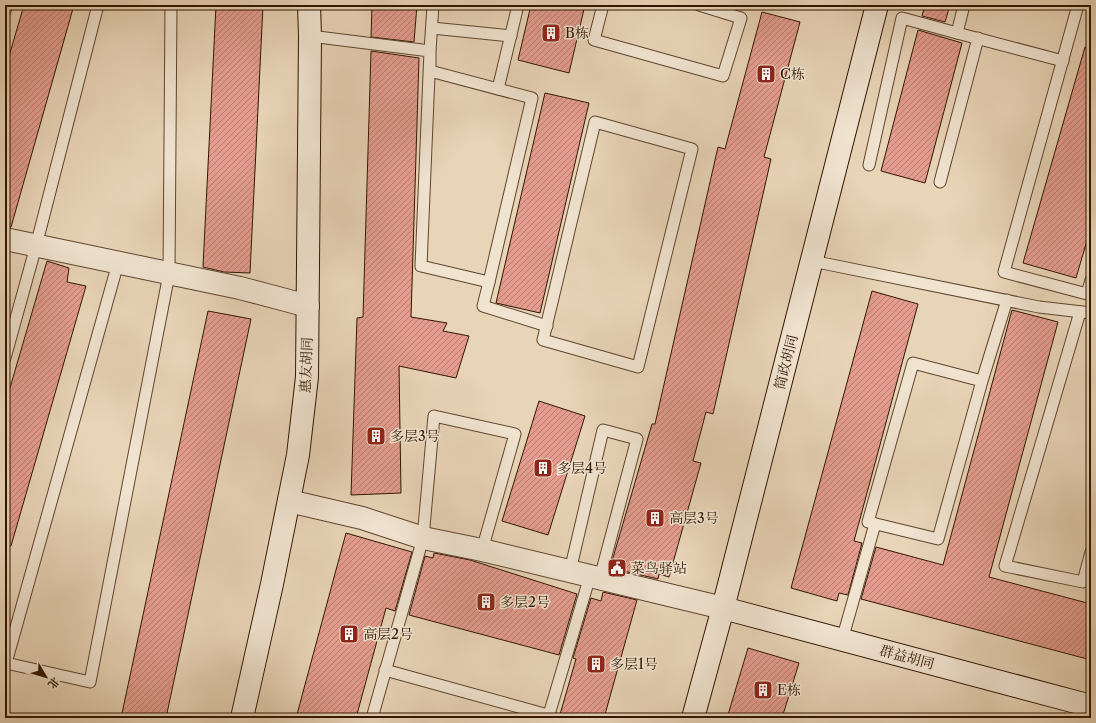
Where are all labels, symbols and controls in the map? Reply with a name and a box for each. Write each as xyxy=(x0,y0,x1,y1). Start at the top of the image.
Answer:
building icon: B栋 xyxy=(540,22,562,44)
place label: B栋 xyxy=(565,24,589,42)
building icon: C栋 xyxy=(755,63,777,85)
place label: C栋 xyxy=(780,65,805,83)
street label: 简政胡同 xyxy=(770,333,802,391)
street label: 惠友胡同 xyxy=(296,337,316,393)
building icon: 多层3号 xyxy=(365,425,387,447)
place label: 多层3号 xyxy=(390,427,440,445)
building icon: 多层4号 xyxy=(532,457,554,479)
place label: 多层4号 xyxy=(557,459,607,477)
building icon: 高层3号 xyxy=(644,507,666,529)
place label: 高层3号 xyxy=(669,509,719,527)
public building icon: 菜鸟驿站 xyxy=(606,557,628,579)
place label: 菜鸟驿站 xyxy=(631,559,687,577)
building icon: 多层2号 xyxy=(475,591,497,613)
place label: 多层2号 xyxy=(500,593,550,611)
building icon: 高层2号 xyxy=(338,623,360,645)
place label: 高层2号 xyxy=(363,625,413,643)
street label: 群益胡同 xyxy=(878,641,936,673)
building icon: 多层1号 xyxy=(585,653,607,675)
place label: 多层1号 xyxy=(610,655,658,673)
north arrow xyxy=(26,657,66,697)
text: 北 xyxy=(45,675,63,692)
building icon: E栋 xyxy=(752,679,774,701)
place label: E栋 xyxy=(777,681,801,699)

